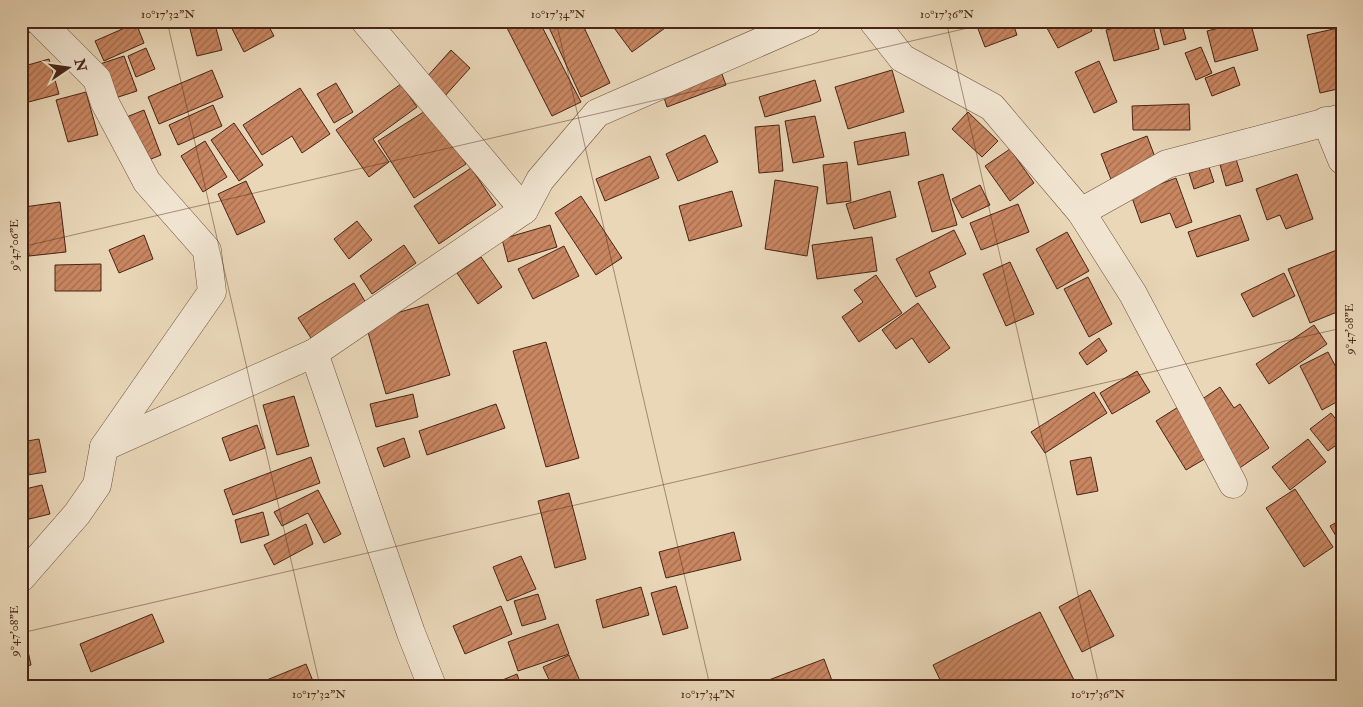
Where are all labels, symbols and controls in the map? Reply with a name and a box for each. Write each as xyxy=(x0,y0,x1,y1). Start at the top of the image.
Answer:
text: 10°17'32"N xyxy=(141,7,195,22)
text: 10°17'34"N xyxy=(531,7,585,22)
text: 10°17'36"N xyxy=(920,7,974,22)
north arrow xyxy=(42,42,92,92)
text: N xyxy=(70,56,90,74)
text: 9°47'06"E xyxy=(7,219,22,272)
text: 9°47'08"E xyxy=(1342,303,1357,355)
text: 9°47'08"E xyxy=(7,605,22,657)
text: 10°17'32"N xyxy=(292,687,346,702)
text: 10°17'34"N xyxy=(681,687,735,702)
text: 10°17'36"N xyxy=(1071,687,1125,702)

